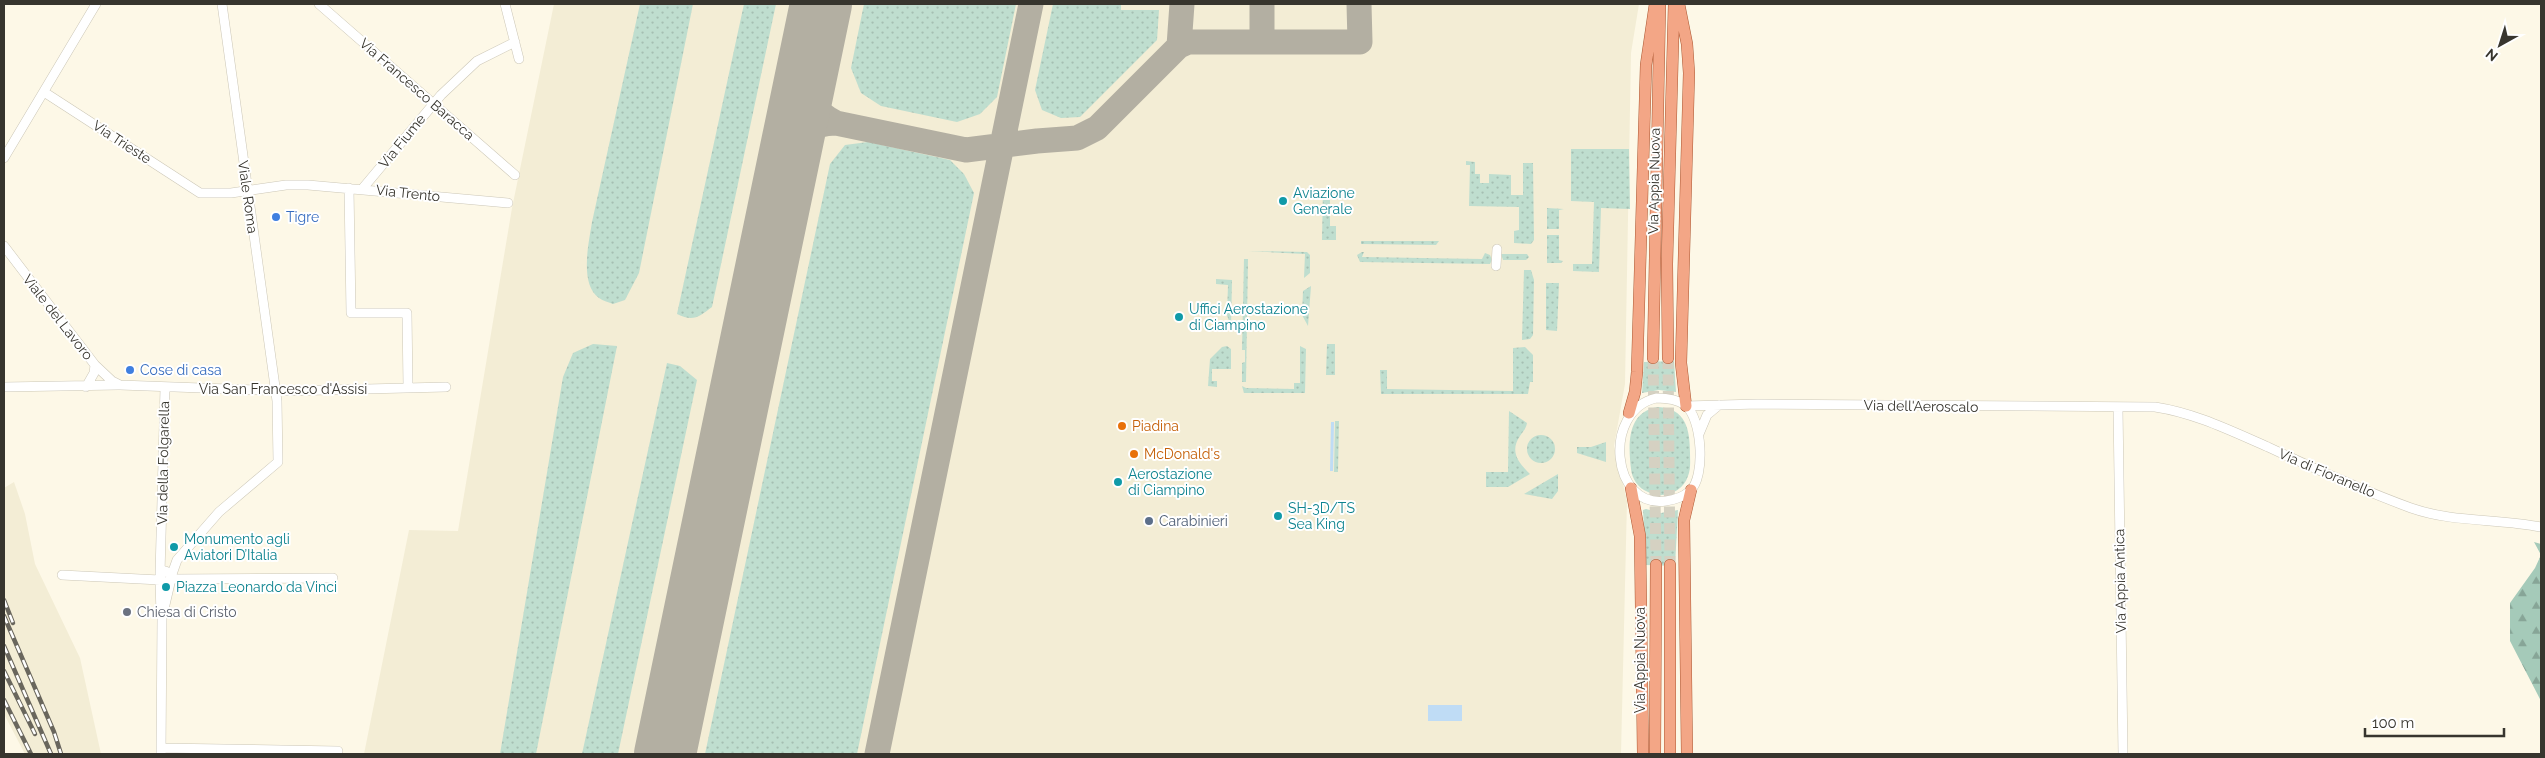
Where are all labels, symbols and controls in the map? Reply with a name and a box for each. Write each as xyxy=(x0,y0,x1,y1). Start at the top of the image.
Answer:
north arrow xyxy=(2475,20,2525,70)
street label: Via Francesco Baracca xyxy=(356,35,478,143)
text: N xyxy=(2483,46,2501,65)
street label: Via Fiume xyxy=(375,111,429,171)
street label: Via Trieste xyxy=(90,117,154,167)
street label: Via Appia Nuova xyxy=(1645,128,1663,234)
street label: Viale Roma xyxy=(235,159,261,235)
street label: Via Trento xyxy=(375,182,441,204)
place label: Aviazione Generale xyxy=(1293,185,1355,217)
marker: Aviazione Generale xyxy=(1277,195,1289,207)
place label: Tigre xyxy=(286,209,319,225)
marker: Tigre xyxy=(270,211,282,223)
street label: Viale del Lavoro xyxy=(20,271,96,363)
place label: Uffici Aerostazione di Ciampino xyxy=(1189,301,1308,333)
marker: Uffici Aerostazione di Ciampino xyxy=(1173,311,1185,323)
place label: Cose di casa xyxy=(140,362,222,378)
marker: Cose di casa xyxy=(124,364,136,376)
street label: Via San Francesco d'Assisi xyxy=(199,381,367,397)
street label: Via dell'Aeroscalo xyxy=(1864,397,1978,415)
street label: Via della Folgarella xyxy=(154,401,172,525)
place label: Piadina xyxy=(1132,418,1179,434)
marker: Piadina xyxy=(1116,420,1128,432)
street label: Via di Fioranello xyxy=(2276,445,2378,501)
place label: McDonald's xyxy=(1144,446,1220,462)
marker: McDonald's xyxy=(1128,448,1140,460)
place label: Aerostazione di Ciampino xyxy=(1128,466,1212,498)
marker: Aerostazione di Ciampino xyxy=(1112,476,1124,488)
place label: SH-3D/TS Sea King xyxy=(1288,500,1355,532)
marker: SH-3D/TS Sea King xyxy=(1272,510,1284,522)
place label: Carabinieri xyxy=(1159,513,1228,529)
marker: Carabinieri xyxy=(1143,515,1155,527)
street label: Via Appia Antica xyxy=(2111,529,2129,633)
place label: Monumento agli Aviatori D’Italia xyxy=(184,531,290,563)
marker: Monumento agli Aviatori D’Italia xyxy=(168,541,180,553)
place label: Piazza Leonardo da Vinci xyxy=(176,579,337,595)
marker: Piazza Leonardo da Vinci xyxy=(160,581,172,593)
place label: Chiesa di Cristo xyxy=(137,604,237,620)
marker: Chiesa di Cristo xyxy=(121,606,133,618)
street label: Via Appia Nuova xyxy=(1632,607,1648,713)
scale bar xyxy=(2365,706,2504,738)
text: 100 m xyxy=(2372,714,2414,732)

